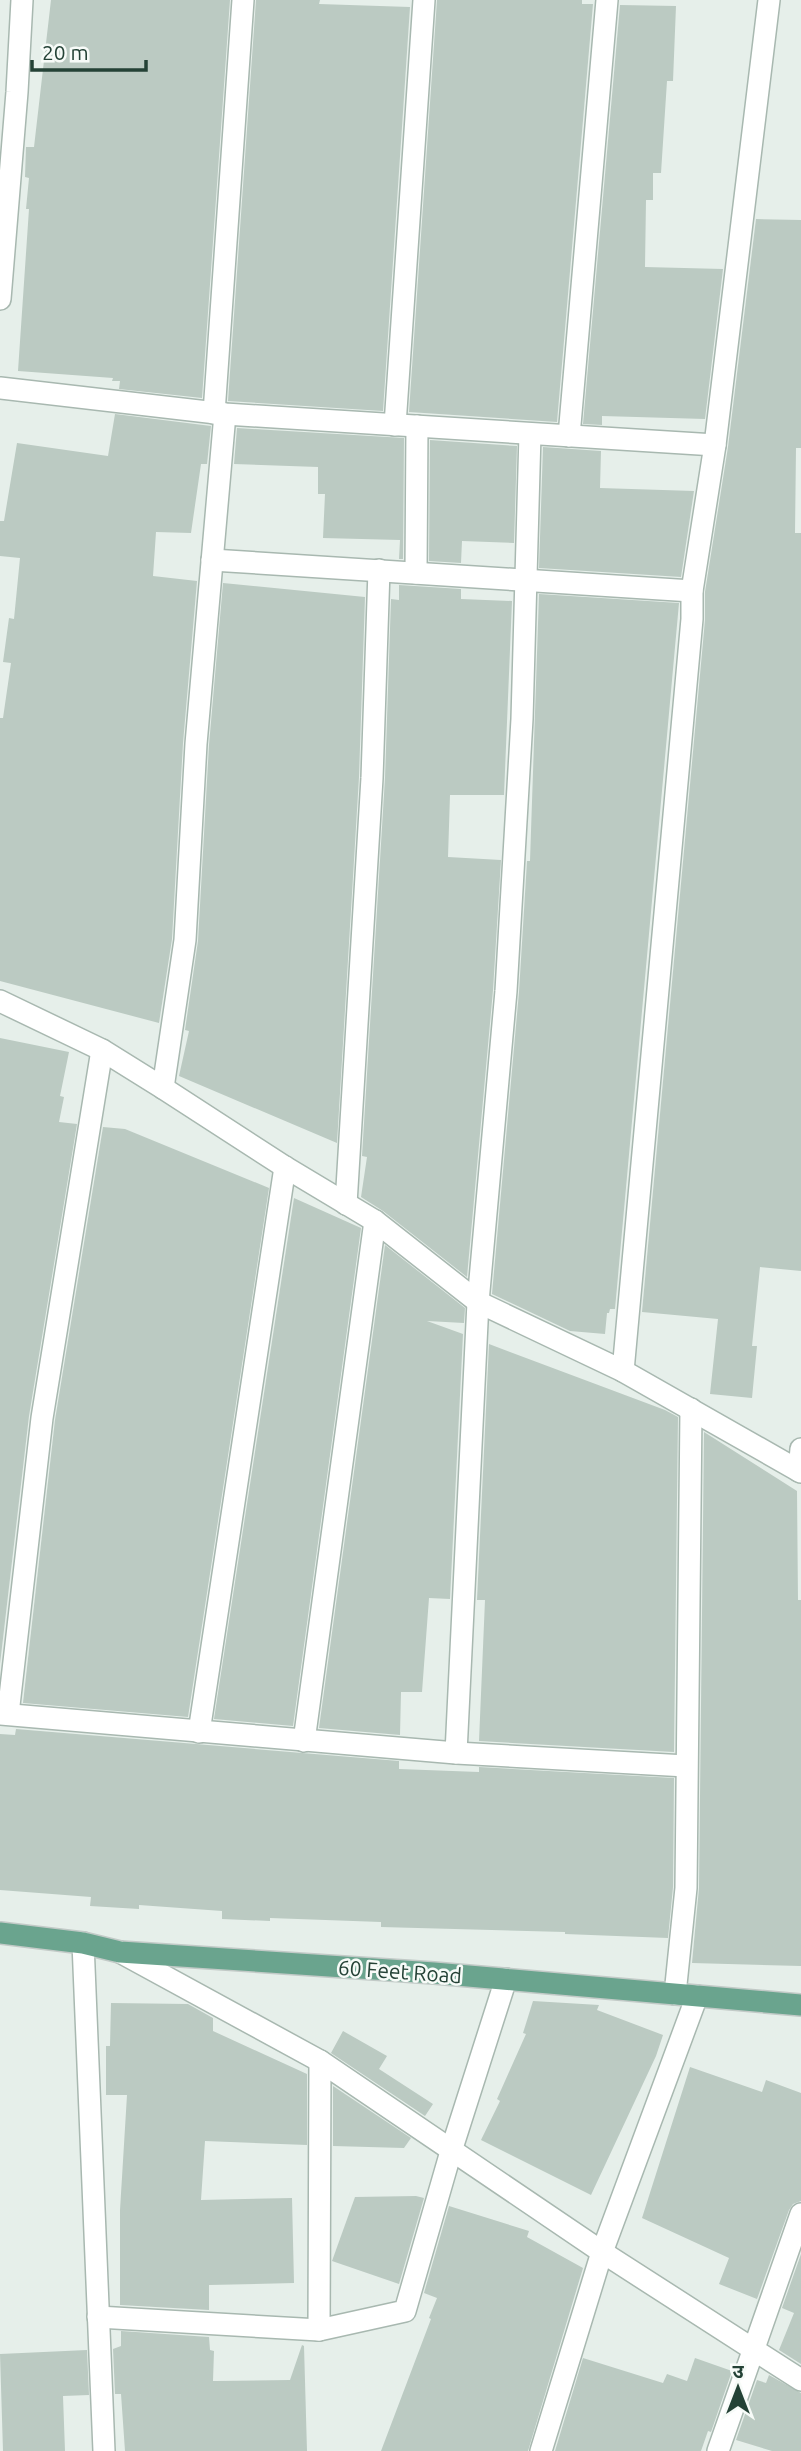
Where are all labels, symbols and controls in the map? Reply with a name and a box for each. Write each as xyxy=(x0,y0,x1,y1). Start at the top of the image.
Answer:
scale bar xyxy=(32,28,145,72)
text: 20 m xyxy=(42,40,89,64)
street label: 60 Feet Road xyxy=(337,1955,463,1987)
north arrow xyxy=(703,2353,773,2423)
text: उ xyxy=(732,2360,744,2382)

